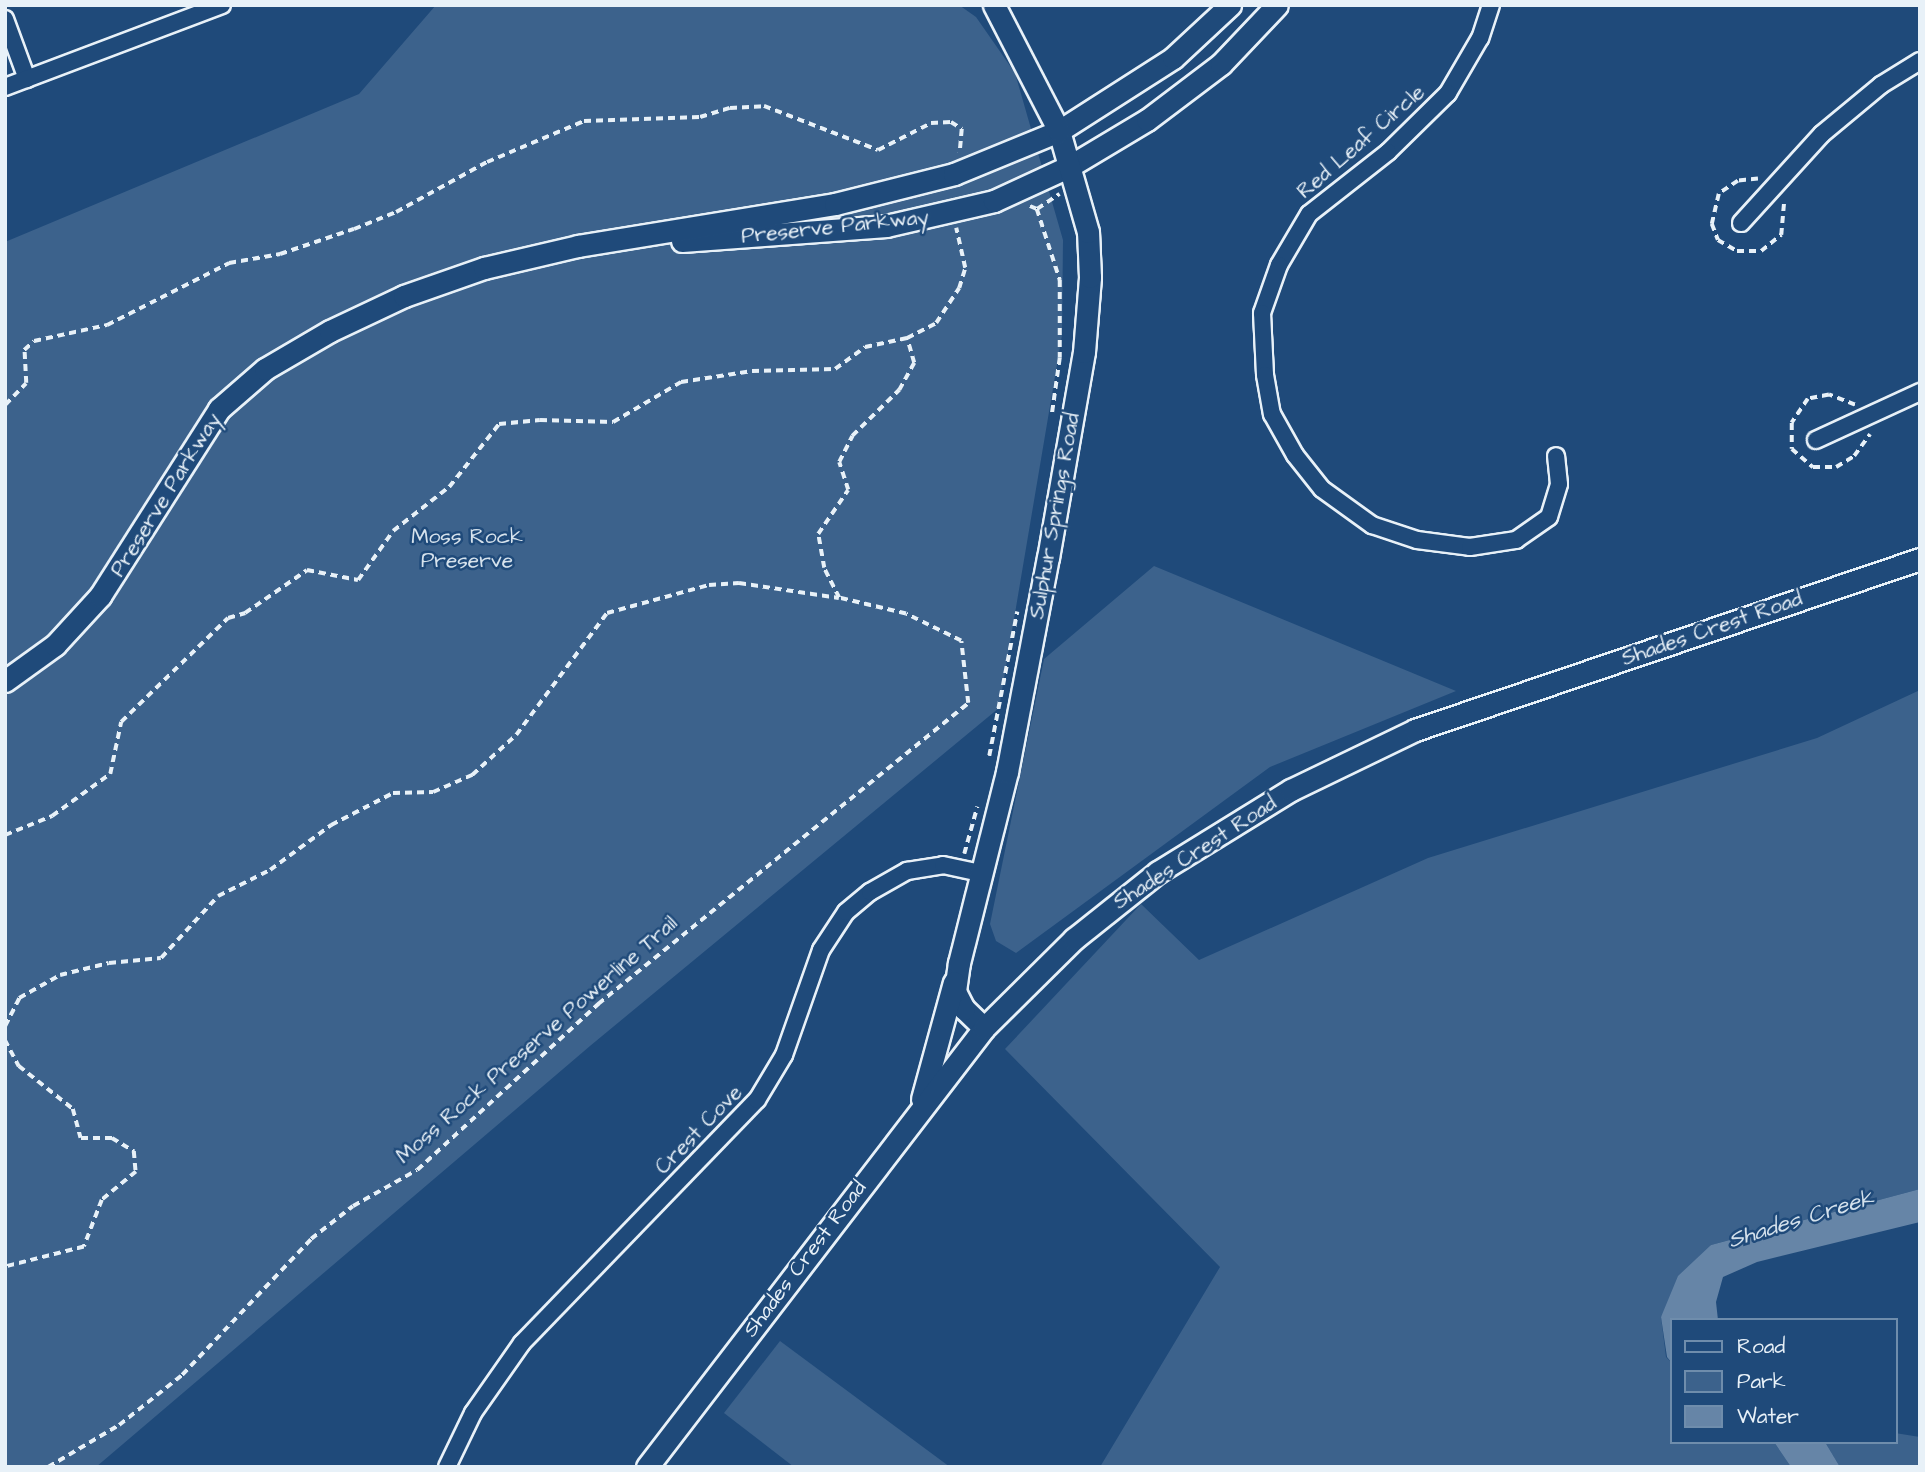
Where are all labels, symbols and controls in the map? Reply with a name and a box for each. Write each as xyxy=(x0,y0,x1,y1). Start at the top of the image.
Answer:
street label: Red Leaf Circle xyxy=(1292,80,1430,204)
street label: Preserve Parkway xyxy=(740,205,930,249)
street label: Preserve Parkway xyxy=(105,409,227,581)
street label: Sulphur Springs Road xyxy=(1024,411,1086,621)
park label: Moss Rock Preserve xyxy=(411,524,523,574)
street label: Shades Crest Road xyxy=(1618,586,1806,672)
street label: Shades Crest Road xyxy=(1109,791,1281,915)
street label: Moss Rock Preserve Powerline Trail xyxy=(391,911,683,1169)
street label: Crest Cove xyxy=(650,1080,748,1180)
street label: Shades Crest Road xyxy=(738,1176,872,1342)
water label: Shades Creek xyxy=(1725,1184,1877,1254)
legend xyxy=(1670,1318,1897,1444)
text: Road xyxy=(1737,1332,1785,1361)
text: Park xyxy=(1737,1367,1786,1396)
text: Water xyxy=(1737,1402,1799,1431)

